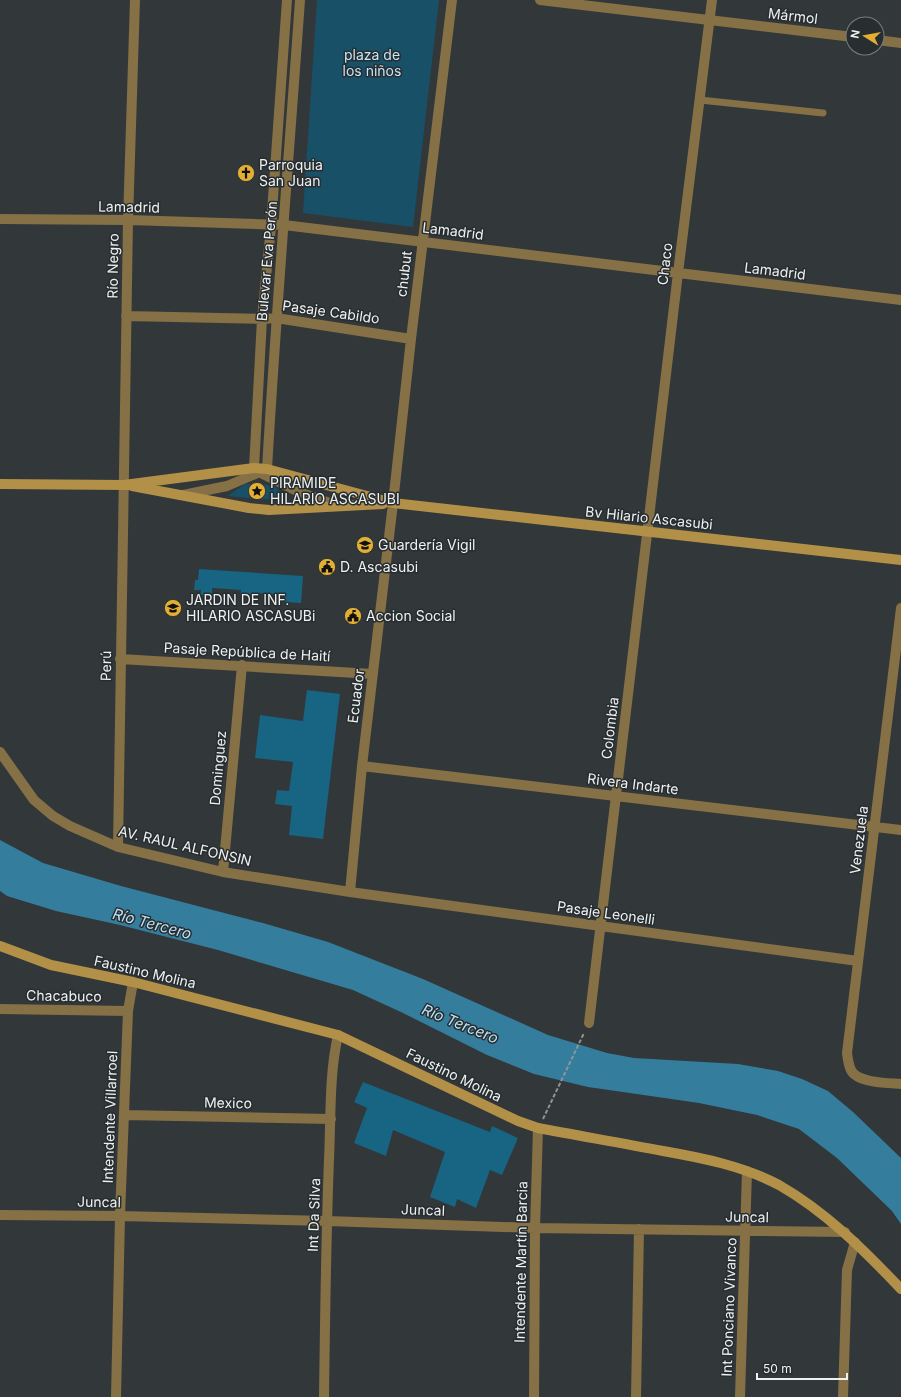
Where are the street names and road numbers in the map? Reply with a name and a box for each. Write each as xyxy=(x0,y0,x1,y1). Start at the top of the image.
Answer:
street label: Mármol xyxy=(767,4,819,27)
street label: Lamadrid xyxy=(98,197,160,216)
street label: Bulevar Eva Perón xyxy=(253,200,280,322)
street label: Lamadrid xyxy=(421,218,485,243)
street label: Río Negro xyxy=(103,233,122,299)
street label: Chaco xyxy=(653,242,676,286)
street label: chubut xyxy=(392,250,415,298)
street label: Lamadrid xyxy=(743,258,807,283)
street label: Pasaje Cabildo xyxy=(281,296,381,327)
street label: Bv Hilario Ascasubi xyxy=(585,502,714,533)
street label: Pasaje República de Haití xyxy=(163,639,331,664)
street label: Perú xyxy=(97,651,114,681)
street label: Ecuador xyxy=(344,668,367,724)
street label: Colombia xyxy=(597,696,622,760)
street label: Dominguez xyxy=(206,730,229,806)
street label: Rivera Indarte xyxy=(586,769,680,798)
street label: Venezuela xyxy=(846,805,871,875)
street label: AV. RAUL ALFONSIN xyxy=(117,822,253,869)
street label: Pasaje Leonelli xyxy=(556,897,656,928)
street label: Faustino Molina xyxy=(93,952,198,991)
street label: Chacabuco xyxy=(26,986,102,1005)
street label: Faustino Molina xyxy=(404,1044,505,1105)
street label: Intendente Villarroel xyxy=(99,1050,120,1184)
street label: Mexico xyxy=(204,1094,252,1111)
street label: Int Da Silva xyxy=(304,1178,323,1252)
street label: Intendente Martín Barcia xyxy=(511,1181,530,1343)
street label: Juncal xyxy=(77,1193,121,1210)
street label: Juncal xyxy=(401,1200,445,1219)
street label: Juncal xyxy=(725,1208,769,1225)
street label: Int Ponciano Vivanco xyxy=(718,1237,739,1377)

